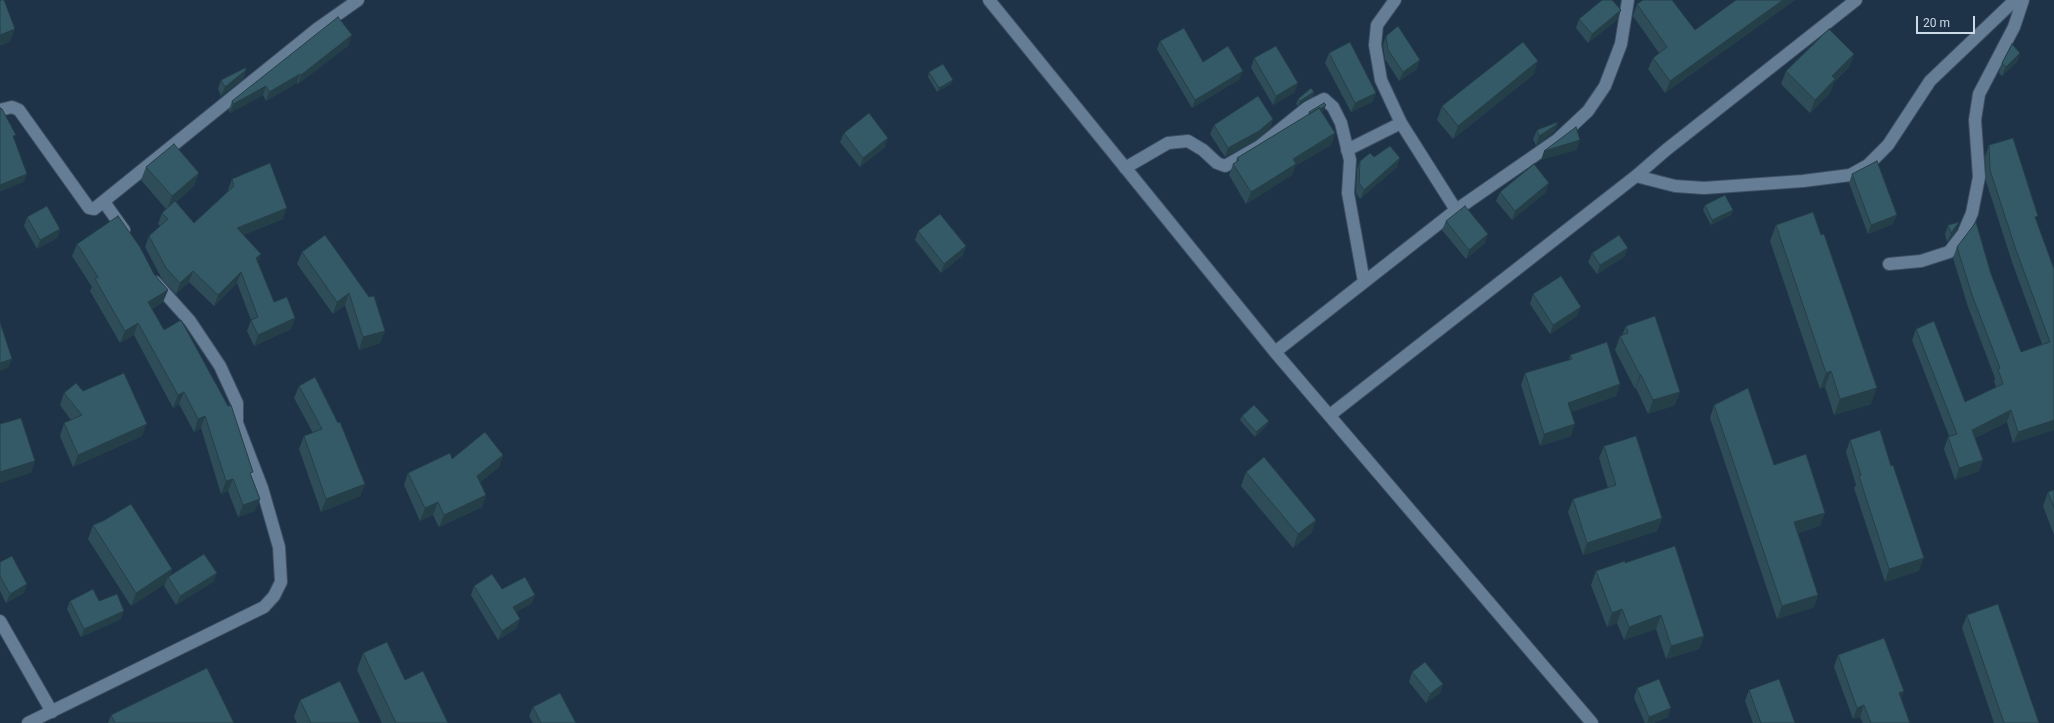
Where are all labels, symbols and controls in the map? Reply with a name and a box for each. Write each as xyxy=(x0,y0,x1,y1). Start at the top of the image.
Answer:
scale bar xyxy=(1918,8,1977,34)
text: 20 m xyxy=(1923,16,1950,30)

